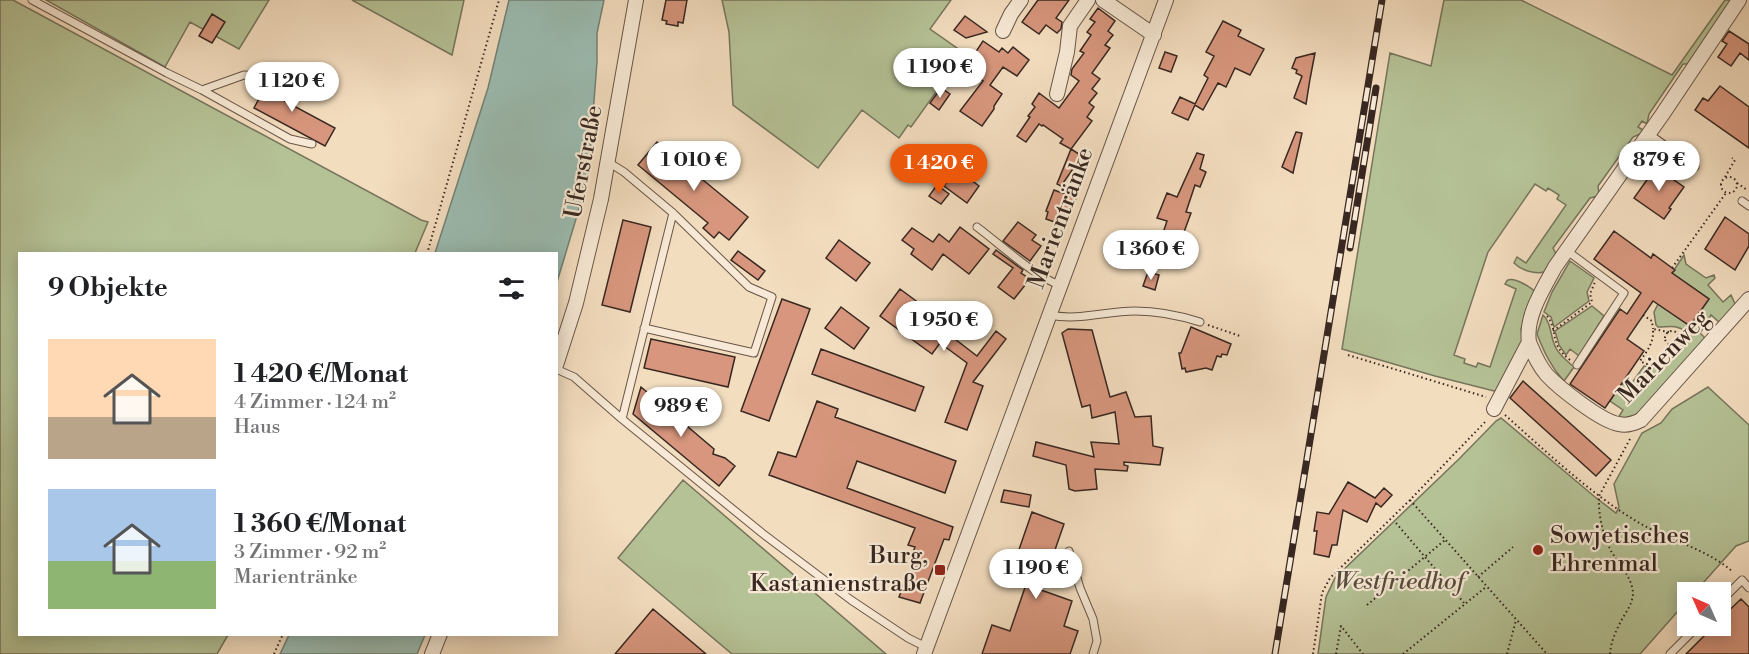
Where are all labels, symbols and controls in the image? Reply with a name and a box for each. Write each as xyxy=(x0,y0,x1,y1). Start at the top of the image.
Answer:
pin: 1 190 € xyxy=(885,48,995,99)
text: 1 190 € xyxy=(907,55,973,80)
pin: 1 120 € xyxy=(237,62,347,113)
text: 1 120 € xyxy=(259,69,325,94)
street label: Uferstraße xyxy=(558,103,610,221)
pin: 1 010 € xyxy=(639,141,749,192)
pin: 879 € xyxy=(1617,141,1701,192)
street label: Marientränke xyxy=(1022,143,1100,293)
pin: 1 420 € xyxy=(884,144,994,195)
text: 1 010 € xyxy=(661,148,727,173)
text: 879 € xyxy=(1633,148,1685,173)
text: 1 420 € xyxy=(904,151,974,176)
pin: 1 360 € xyxy=(1096,230,1206,281)
text: 1 360 € xyxy=(1117,237,1185,262)
text: 9 Objekte xyxy=(48,272,168,304)
icon: filters xyxy=(495,272,528,305)
pin: 1 950 € xyxy=(889,301,999,352)
street label: Marienweg xyxy=(1612,303,1717,410)
text: 1 950 € xyxy=(910,308,978,333)
text: 1 420 €/Monat xyxy=(234,358,408,390)
icon: home xyxy=(96,363,168,435)
pin: 989 € xyxy=(639,387,723,438)
text: 4 Zimmer · 124 m² xyxy=(234,390,396,415)
text: 989 € xyxy=(654,394,708,419)
text: Haus xyxy=(234,415,280,440)
text: 1 360 €/Monat xyxy=(234,508,406,540)
icon: home xyxy=(96,513,168,585)
place label: Sowjetisches Ehrenmal xyxy=(1550,521,1689,579)
text: 3 Zimmer · 92 m² xyxy=(234,540,386,565)
place label: Burg, Kastanienstraße xyxy=(750,541,928,599)
marker: Sowjetisches Ehrenmal xyxy=(1531,543,1545,557)
pin: 1 190 € xyxy=(981,549,1091,600)
text: 1 190 € xyxy=(1003,556,1069,581)
marker: Burg, Kastanienstraße xyxy=(933,563,947,577)
text: Marientränke xyxy=(234,565,358,590)
park label: Westfriedhof xyxy=(1334,567,1470,597)
north arrow xyxy=(1677,582,1731,636)
map controls xyxy=(1677,582,1731,636)

